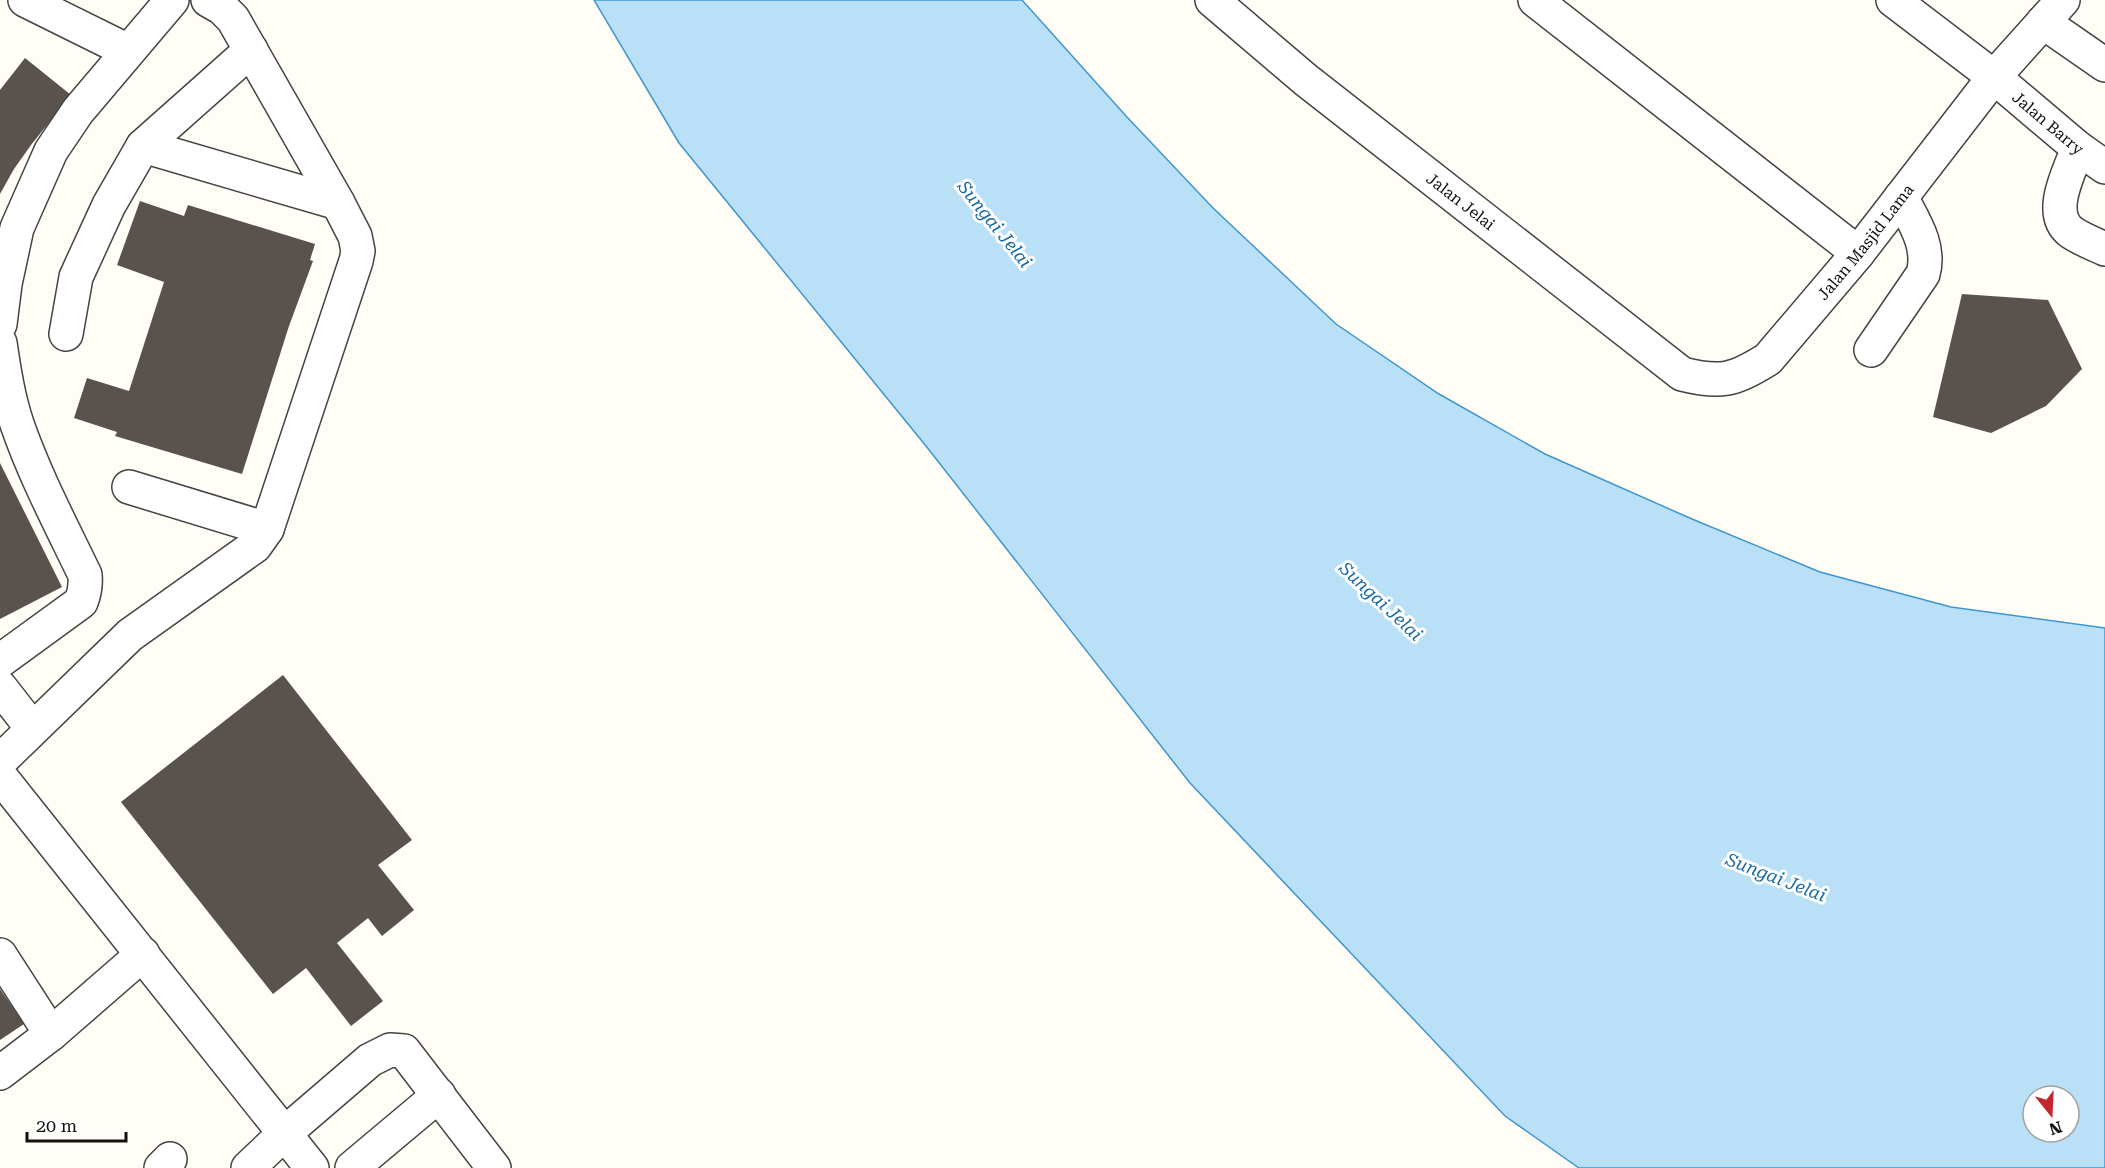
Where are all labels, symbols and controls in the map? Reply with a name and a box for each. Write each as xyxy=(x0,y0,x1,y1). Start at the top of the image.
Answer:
street label: Jalan Barry xyxy=(2009,87,2088,159)
street label: Jalan Jelai xyxy=(1423,168,1499,234)
water label: Sungai Jelai xyxy=(953,176,1037,272)
street label: Jalan Masjid Lama xyxy=(1813,180,1917,304)
water label: Sungai Jelai xyxy=(1335,557,1427,645)
water label: Sungai Jelai xyxy=(1722,848,1829,906)
north arrow xyxy=(2021,1084,2081,1144)
scale bar xyxy=(27,1105,126,1143)
text: 20 m xyxy=(36,1115,77,1136)
text: N xyxy=(2047,1117,2064,1139)

